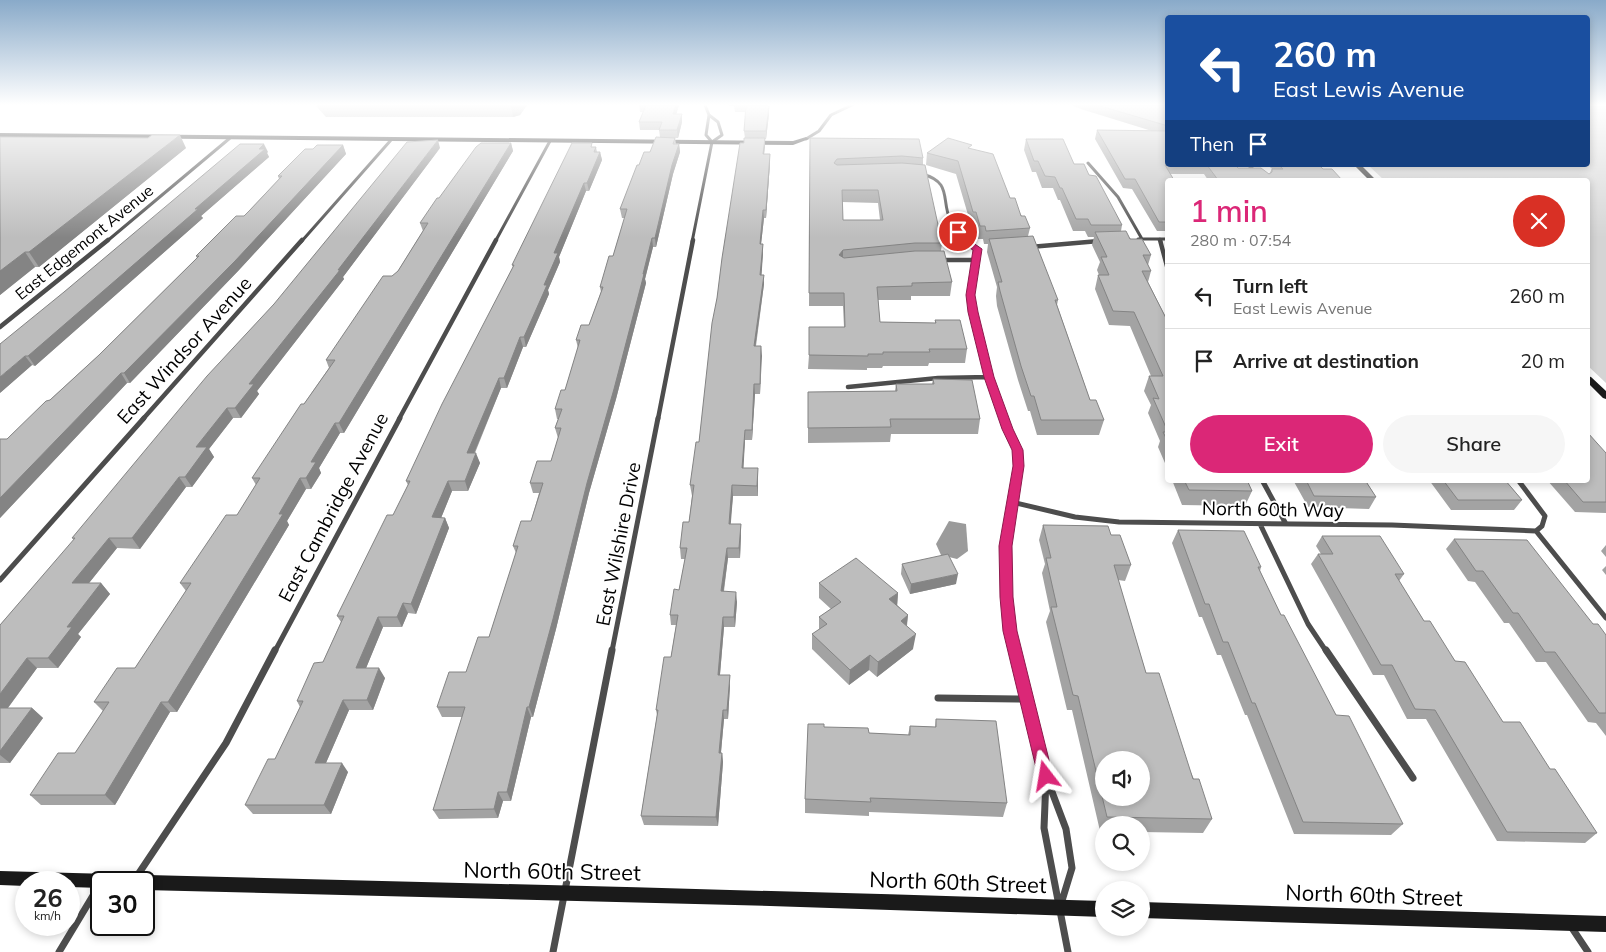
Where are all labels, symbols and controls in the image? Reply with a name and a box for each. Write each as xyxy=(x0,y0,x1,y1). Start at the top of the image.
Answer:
text: 260 m xyxy=(1273,32,1377,76)
icon: left xyxy=(1190,35,1255,100)
text: East Lewis Avenue xyxy=(1273,75,1465,103)
icon: arrive xyxy=(1244,130,1272,158)
text: Then xyxy=(1190,132,1234,156)
street label: East Edgemont Avenue xyxy=(11,180,157,304)
text: 1 min xyxy=(1190,192,1268,230)
button: close xyxy=(1513,195,1565,247)
pin xyxy=(937,211,979,253)
icon: arrive xyxy=(944,218,972,246)
text: 280 m · 07:54 xyxy=(1190,230,1291,250)
street label: East Windsor Avenue xyxy=(112,271,256,429)
text: Turn left xyxy=(1233,274,1308,298)
icon: left xyxy=(1190,282,1218,310)
text: 260 m xyxy=(1509,284,1565,308)
text: East Lewis Avenue xyxy=(1233,298,1372,318)
icon: arrive xyxy=(1190,347,1218,375)
text: Arrive at destination xyxy=(1233,349,1419,373)
text: 20 m xyxy=(1521,349,1565,373)
street label: East Cambridge Avenue xyxy=(273,408,393,606)
button: Exit xyxy=(1190,415,1373,473)
button: Share xyxy=(1383,415,1565,473)
street label: East Wilshire Drive xyxy=(590,460,646,628)
street label: North 60th Way xyxy=(1202,496,1344,522)
position arrow xyxy=(1019,749,1071,801)
map controls xyxy=(1095,751,1150,936)
button: sound xyxy=(1095,751,1150,806)
button: search xyxy=(1095,816,1150,871)
street label: North 60th Street xyxy=(463,855,641,887)
street label: North 60th Street xyxy=(869,865,1047,899)
speed limit sign: 30 xyxy=(90,871,155,936)
street label: North 60th Street xyxy=(1285,878,1463,912)
button: layers xyxy=(1095,881,1150,936)
text: 26 xyxy=(32,882,63,913)
text: km/h xyxy=(34,908,61,923)

